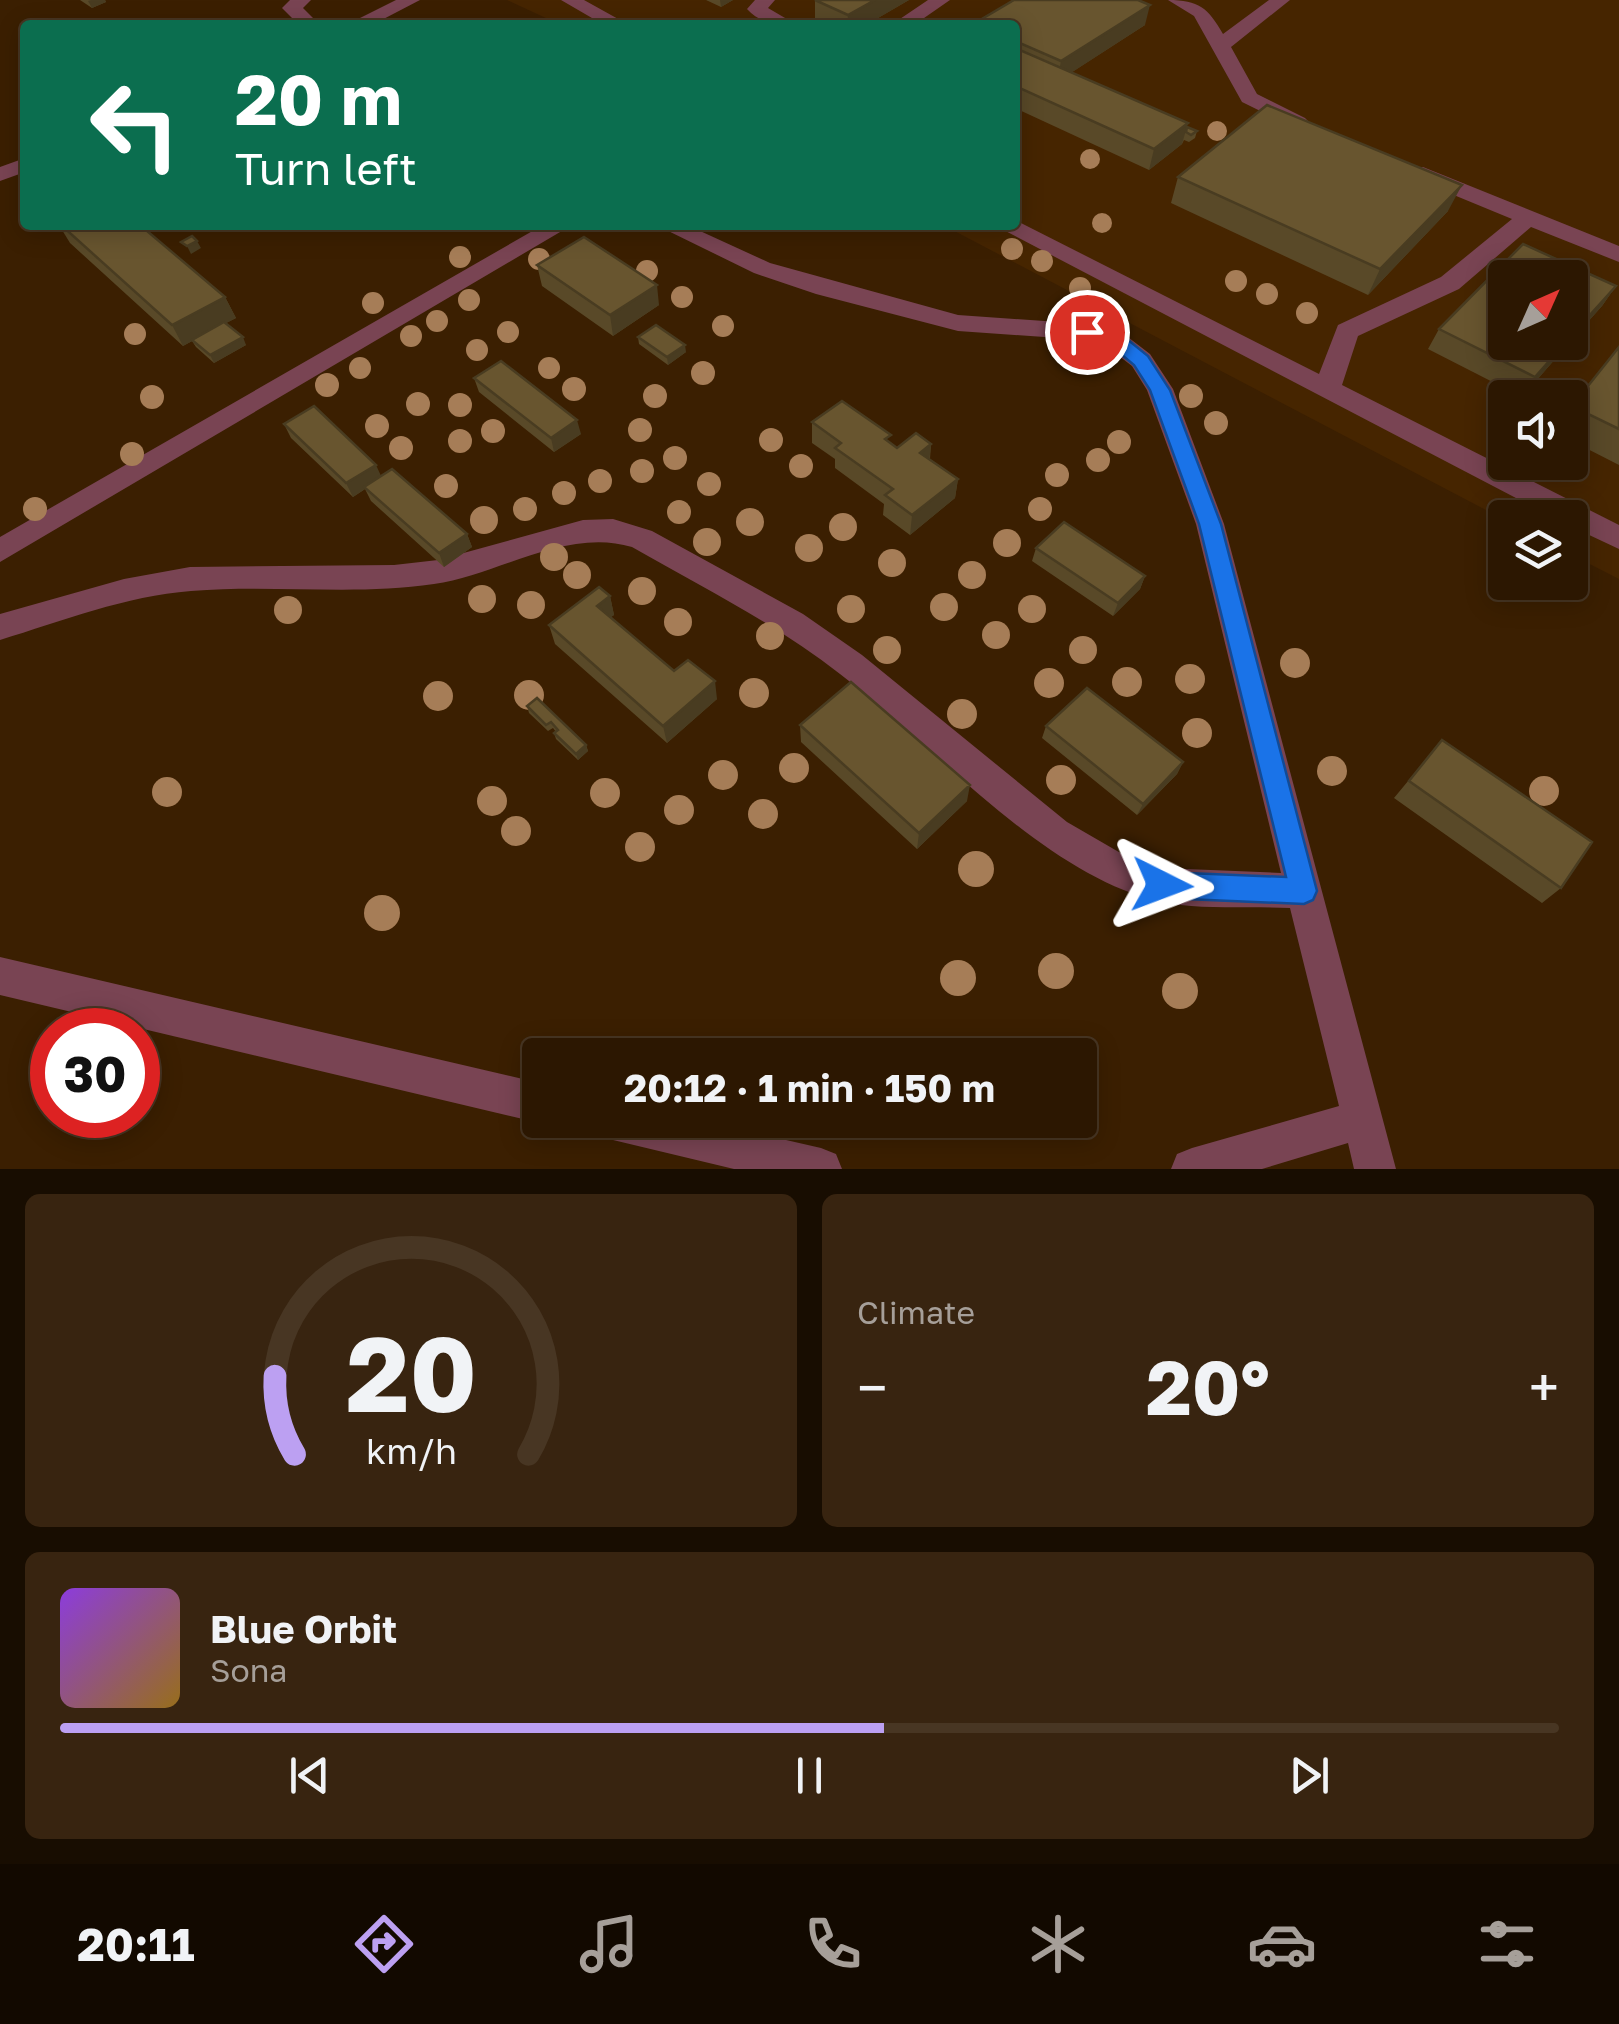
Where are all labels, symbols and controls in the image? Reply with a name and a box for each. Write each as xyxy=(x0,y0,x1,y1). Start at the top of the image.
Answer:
text: 20 m xyxy=(235,56,402,140)
icon: left xyxy=(70,60,200,190)
text: Turn left xyxy=(235,141,417,195)
north arrow xyxy=(1488,260,1588,360)
map controls xyxy=(1488,260,1588,600)
pin xyxy=(1045,290,1130,375)
icon: arrive xyxy=(1060,305,1115,360)
button: sound xyxy=(1488,380,1588,480)
button: layers xyxy=(1488,500,1588,600)
position arrow xyxy=(1110,833,1214,937)
speed limit sign: 30 xyxy=(30,1008,160,1138)
text: 20:12 · 1 min · 150 m xyxy=(624,1065,995,1110)
text: Climate xyxy=(857,1293,975,1331)
text: 20 xyxy=(345,1310,477,1435)
text: 20° xyxy=(1146,1341,1270,1432)
text: − xyxy=(857,1354,887,1420)
text: + xyxy=(1529,1354,1559,1420)
text: km/h xyxy=(366,1429,456,1472)
text: Blue Orbit xyxy=(210,1606,397,1651)
text: Sona xyxy=(210,1651,287,1689)
icon: previous xyxy=(282,1748,337,1803)
icon: pause xyxy=(782,1748,837,1803)
icon: next xyxy=(1282,1748,1337,1803)
icon: directions xyxy=(349,1909,419,1979)
icon: music xyxy=(574,1909,644,1979)
icon: phone xyxy=(798,1909,868,1979)
icon: climate xyxy=(1023,1909,1093,1979)
icon: car xyxy=(1247,1909,1317,1979)
icon: filters xyxy=(1472,1909,1542,1979)
text: 20:11 xyxy=(77,1917,195,1971)

